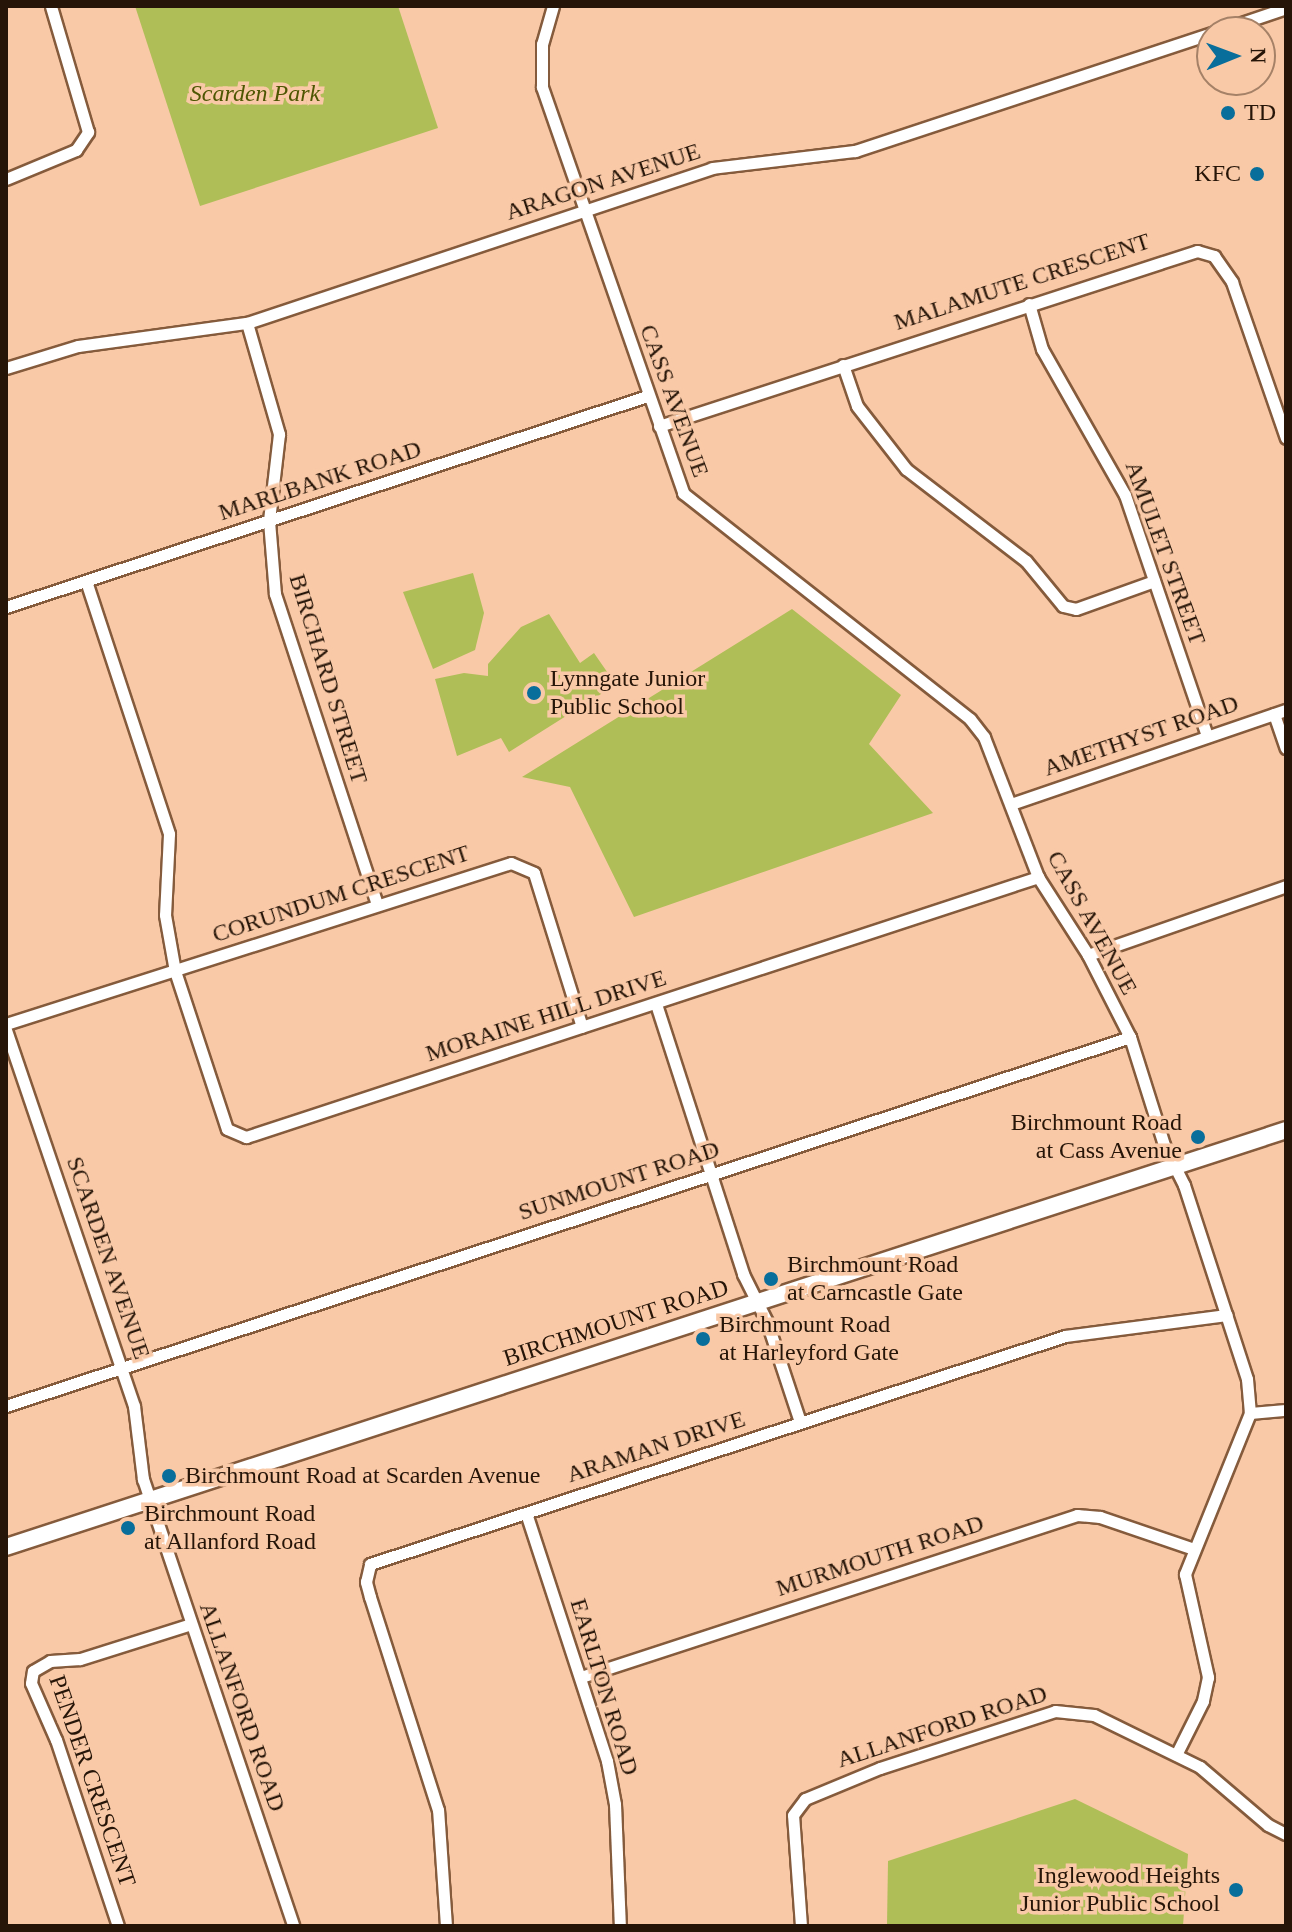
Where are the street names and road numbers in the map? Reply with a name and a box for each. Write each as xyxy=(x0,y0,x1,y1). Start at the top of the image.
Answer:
street label: ARAGON AVENUE xyxy=(501,137,705,227)
street label: MALAMUTE CRESCENT xyxy=(890,227,1154,337)
street label: CASS AVENUE xyxy=(633,320,715,482)
street label: MARLBANK ROAD xyxy=(215,435,425,527)
street label: AMULET STREET xyxy=(1118,457,1212,649)
street label: BIRCHARD STREET xyxy=(282,571,374,787)
street label: AMETHYST ROAD xyxy=(1040,689,1242,783)
street label: CORUNDUM CRESCENT xyxy=(209,839,473,949)
street label: CASS AVENUE xyxy=(1040,845,1144,1001)
street label: MORAINE HILL DRIVE xyxy=(422,963,670,1069)
street label: SUNMOUNT ROAD xyxy=(515,1135,723,1227)
street label: SCARDEN AVENUE xyxy=(60,1152,156,1364)
street label: BIRCHMOUNT ROAD xyxy=(500,1273,732,1373)
street label: ARAMAN DRIVE xyxy=(563,1405,749,1489)
street label: MURMOUTH ROAD xyxy=(773,1509,987,1603)
street label: EARLTON ROAD xyxy=(563,1595,645,1779)
street label: ALLANFORD ROAD xyxy=(193,1599,291,1815)
street label: PENDER CRESCENT xyxy=(42,1671,142,1891)
street label: ALLANFORD ROAD xyxy=(833,1679,1051,1775)

